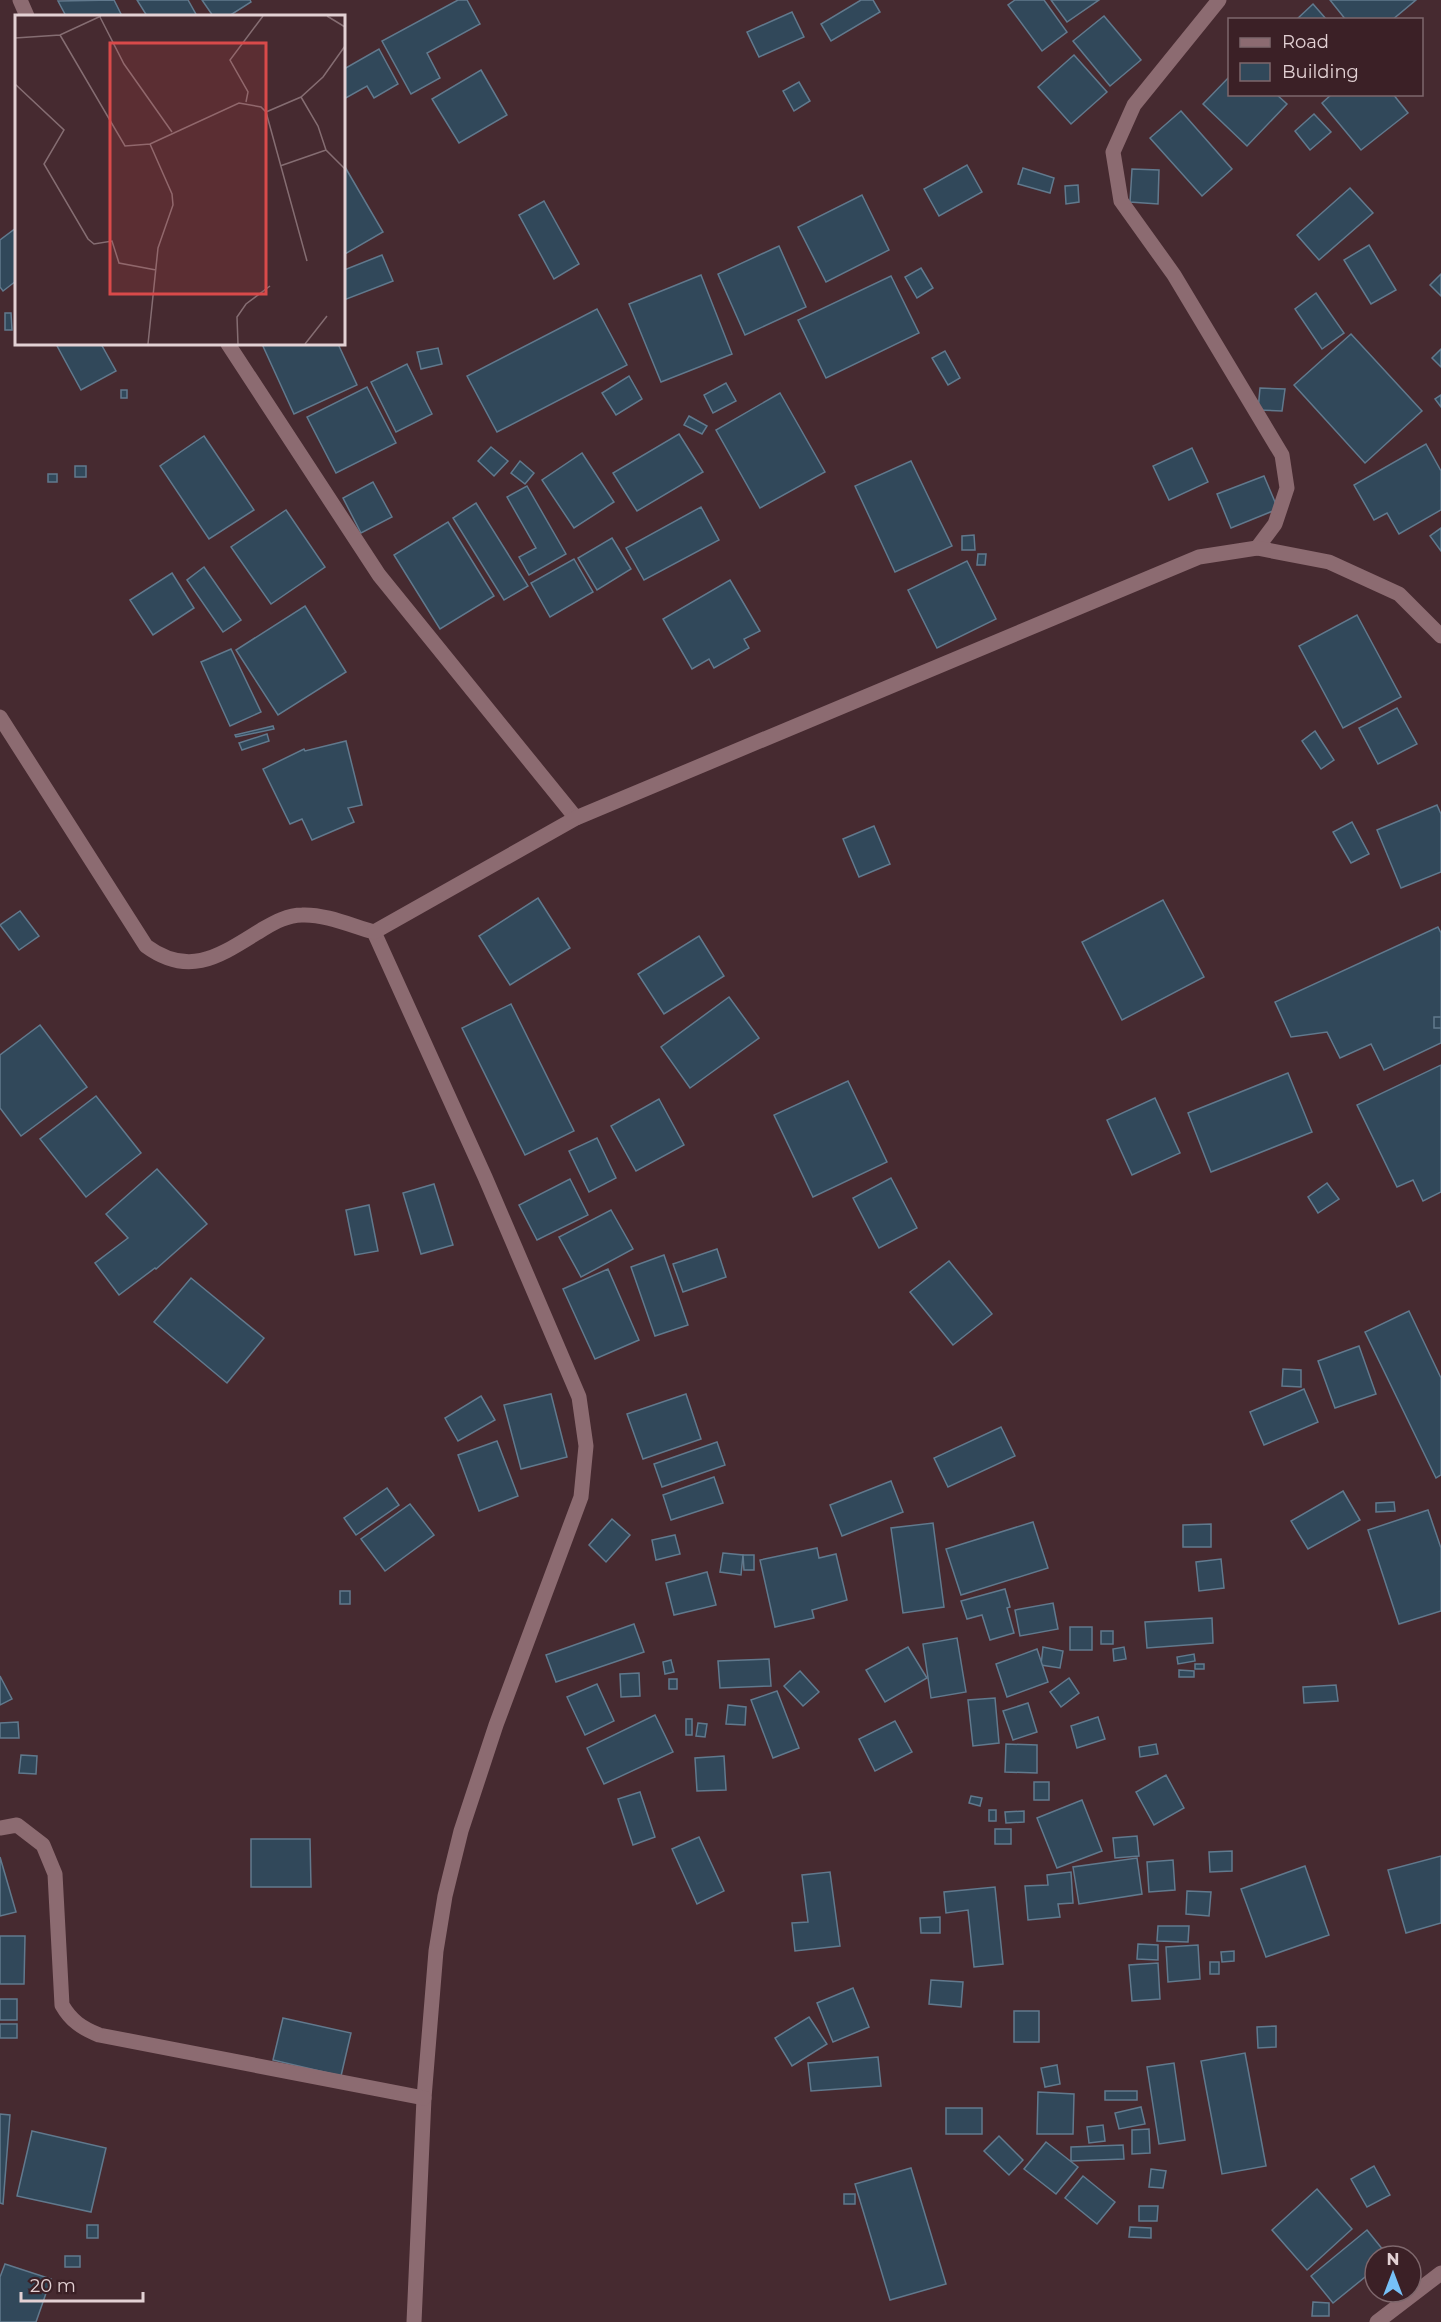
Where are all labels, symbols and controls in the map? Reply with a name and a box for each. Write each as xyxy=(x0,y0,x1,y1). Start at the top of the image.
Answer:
inset map xyxy=(15,15,345,345)
legend xyxy=(1228,18,1423,96)
text: Road xyxy=(1282,31,1329,53)
text: Building xyxy=(1282,61,1359,83)
north arrow xyxy=(1363,2244,1423,2304)
text: N xyxy=(1387,2250,1399,2269)
scale bar xyxy=(21,2265,142,2303)
text: 20 m xyxy=(30,2275,76,2297)

